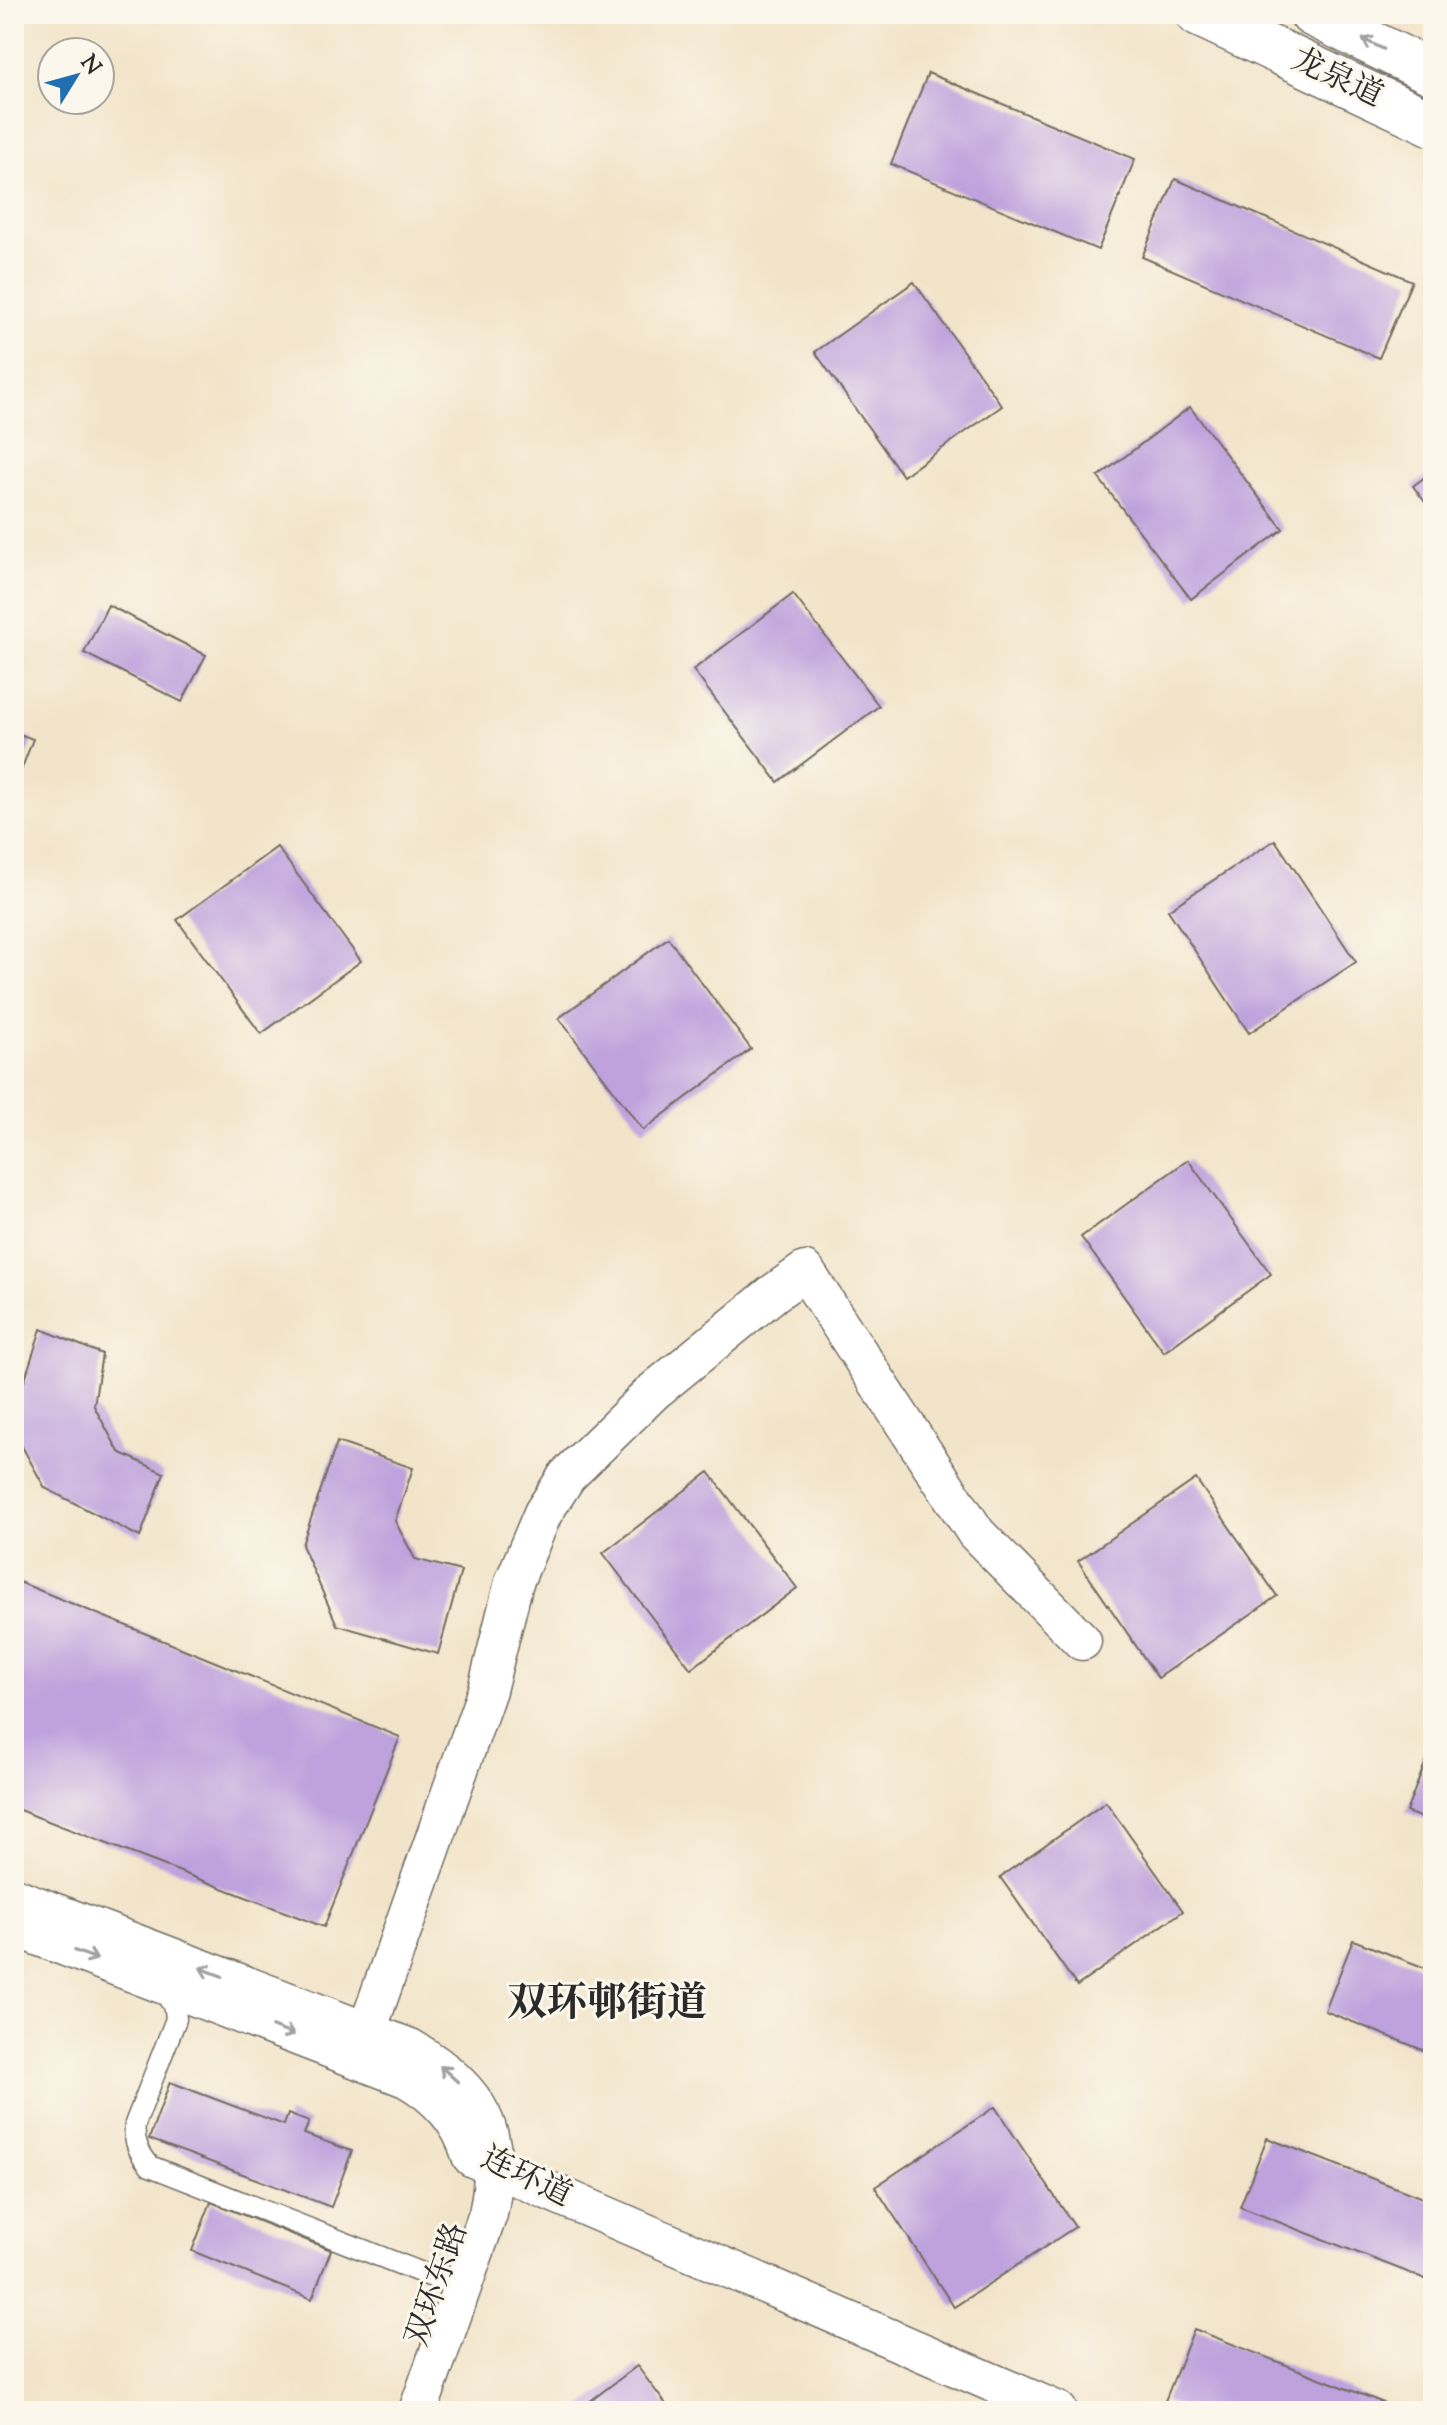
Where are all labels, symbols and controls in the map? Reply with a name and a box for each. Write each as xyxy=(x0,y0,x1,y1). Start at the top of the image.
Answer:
one-way arrow xyxy=(1361,35,1385,51)
north arrow xyxy=(36,36,116,116)
street label: 龙泉道 xyxy=(1284,38,1390,120)
text: N xyxy=(72,49,108,83)
one-way arrow xyxy=(73,1949,98,1963)
one-way arrow xyxy=(199,1964,224,1978)
district label: 双环邨街道 xyxy=(507,1977,707,2034)
one-way arrow xyxy=(270,2024,295,2039)
one-way arrow xyxy=(440,2066,460,2084)
street label: 连环道 xyxy=(473,2136,579,2220)
street label: 双环东路 xyxy=(395,2217,481,2353)

